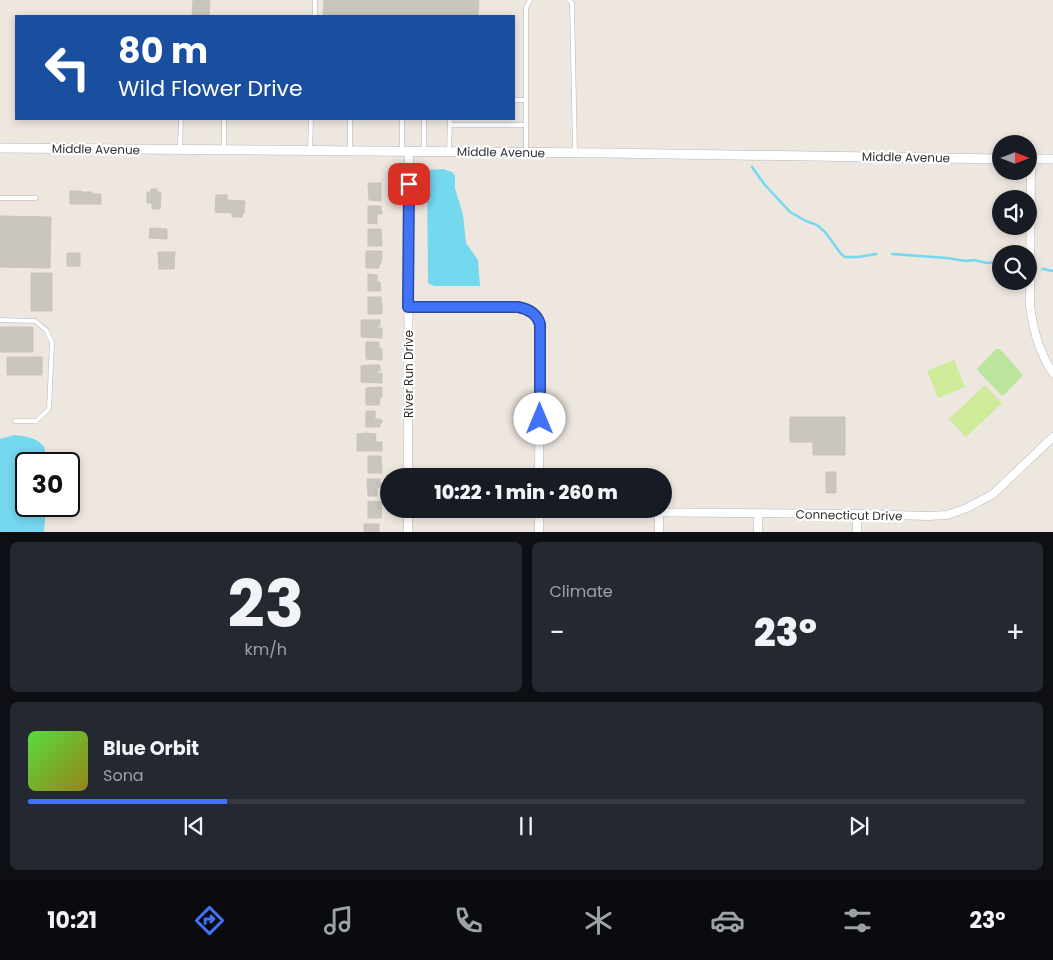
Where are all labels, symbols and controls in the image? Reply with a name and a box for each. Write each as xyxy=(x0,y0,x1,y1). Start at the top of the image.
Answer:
text: 80 m xyxy=(118,26,208,75)
icon: left xyxy=(35,35,100,100)
text: Wild Flower Drive xyxy=(118,73,303,104)
north arrow xyxy=(992,135,1038,180)
map controls xyxy=(992,135,1037,290)
street label: Middle Avenue xyxy=(52,140,140,158)
street label: Middle Avenue xyxy=(457,143,545,161)
street label: Middle Avenue xyxy=(862,148,950,166)
pin xyxy=(388,163,430,205)
icon: arrive xyxy=(395,170,423,198)
button: sound xyxy=(992,190,1037,235)
button: search xyxy=(992,245,1037,290)
street label: River Run Drive xyxy=(400,330,417,418)
position arrow xyxy=(513,392,565,444)
speed limit sign: 30 xyxy=(15,452,80,517)
text: 10:22 · 1 min · 260 m xyxy=(434,479,618,506)
street label: Connecticut Drive xyxy=(795,506,903,524)
text: 23 xyxy=(228,559,304,650)
text: Climate xyxy=(550,580,613,603)
text: 23° xyxy=(754,606,817,659)
text: − xyxy=(550,613,565,652)
text: + xyxy=(1006,613,1025,652)
text: km/h xyxy=(244,638,287,661)
text: Blue Orbit xyxy=(103,735,199,762)
text: Sona xyxy=(103,764,144,787)
icon: previous xyxy=(180,812,208,840)
icon: pause xyxy=(512,812,540,840)
icon: next xyxy=(845,812,873,840)
icon: directions xyxy=(192,903,227,938)
icon: music xyxy=(321,903,356,938)
icon: phone xyxy=(451,903,486,938)
icon: climate xyxy=(581,903,616,938)
icon: car xyxy=(710,903,745,938)
icon: filters xyxy=(840,903,875,938)
text: 10:21 xyxy=(47,905,97,936)
text: 23° xyxy=(970,905,1006,936)

